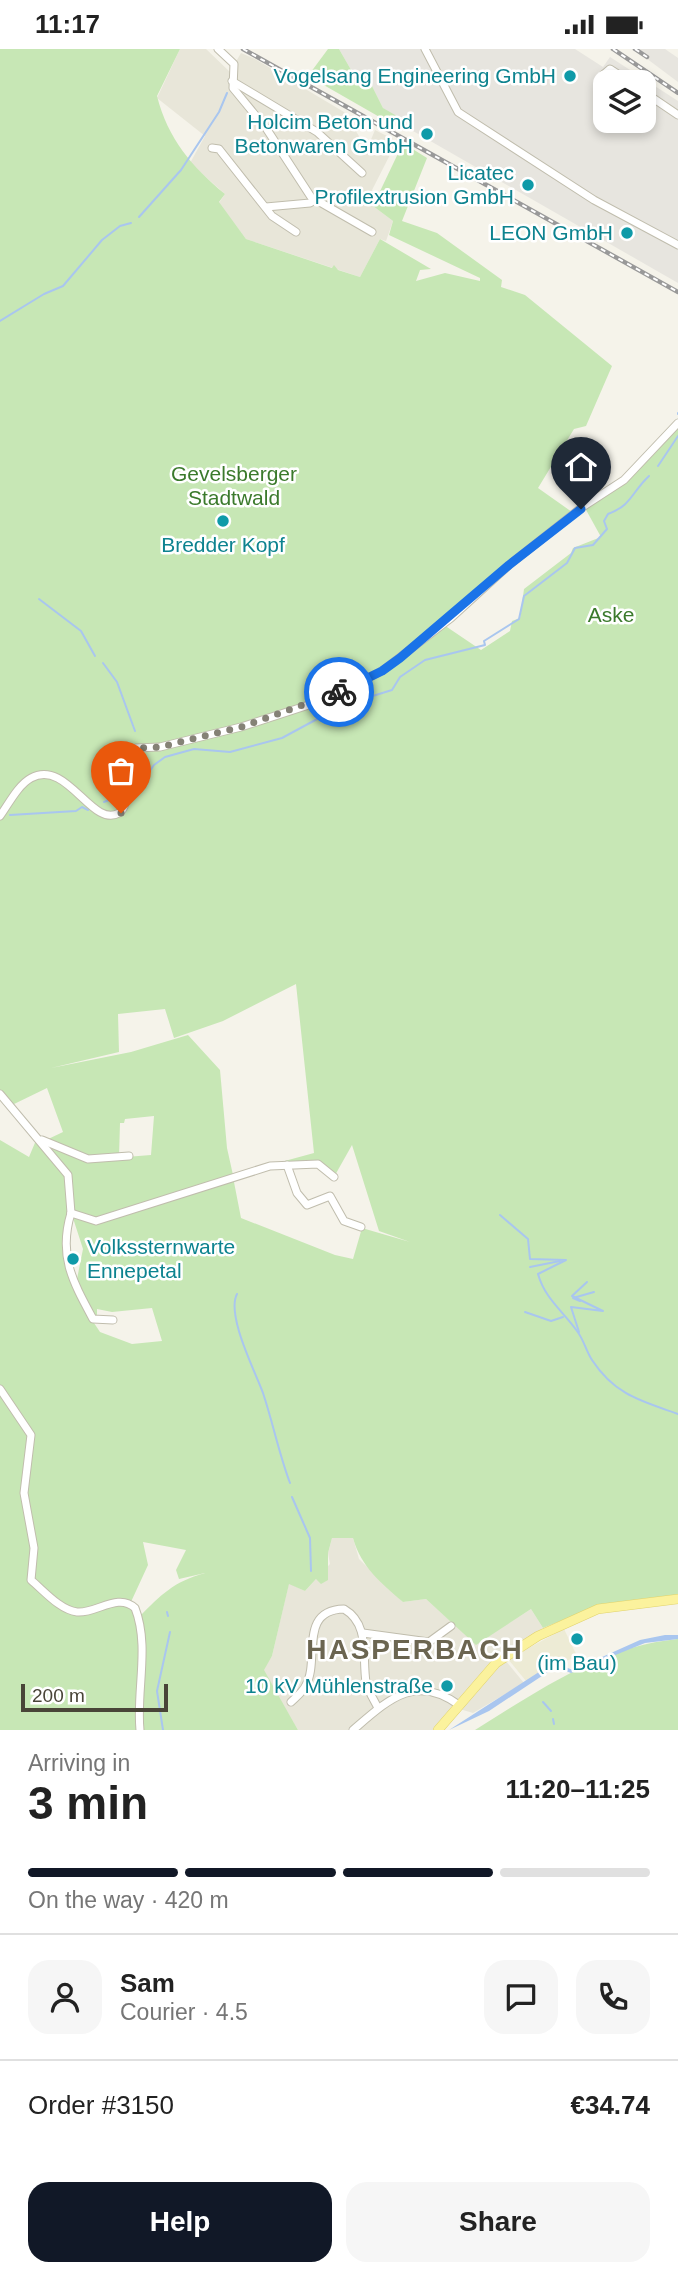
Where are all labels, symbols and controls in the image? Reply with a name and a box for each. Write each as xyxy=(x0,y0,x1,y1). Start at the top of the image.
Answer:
text: 11:17 xyxy=(35,9,100,39)
place label: Vogelsang Engineering GmbH xyxy=(273,64,556,87)
marker: Vogelsang Engineering GmbH xyxy=(562,68,578,84)
map controls xyxy=(593,70,656,133)
button: layers xyxy=(593,70,656,133)
place label: Holcim Beton und Betonwaren GmbH xyxy=(234,110,413,157)
marker: Holcim Beton und Betonwaren GmbH xyxy=(419,126,435,142)
place label: Licatec Profilextrusion GmbH xyxy=(314,161,514,208)
marker: Licatec Profilextrusion GmbH xyxy=(520,177,536,193)
place label: LEON GmbH xyxy=(489,221,613,244)
marker: LEON GmbH xyxy=(619,225,635,241)
pin xyxy=(551,437,611,509)
icon: home xyxy=(562,448,600,486)
park label: Gevelsberger Stadtwald xyxy=(171,462,297,509)
marker: Bredder Kopf xyxy=(215,513,231,529)
place label: Bredder Kopf xyxy=(161,533,285,556)
park label: Aske xyxy=(588,603,634,626)
courier xyxy=(304,657,374,727)
icon: bike xyxy=(320,673,358,711)
pin xyxy=(91,741,151,813)
icon: bag xyxy=(102,752,140,790)
place label: Volkssternwarte Ennepetal xyxy=(87,1235,235,1282)
marker: Volkssternwarte Ennepetal xyxy=(65,1251,81,1267)
marker: (im Bau) xyxy=(569,1631,585,1647)
district label: HASPERBACH xyxy=(306,1634,524,1665)
place label: (im Bau) xyxy=(537,1651,617,1674)
place label: 10 kV Mühlenstraße xyxy=(245,1674,433,1697)
marker: 10 kV Mühlenstraße xyxy=(439,1678,455,1694)
scale bar xyxy=(21,1681,168,1713)
text: 200 m xyxy=(32,1685,85,1706)
text: Arriving in xyxy=(28,1750,130,1776)
text: 11:20–11:25 xyxy=(505,1774,650,1804)
text: 3 min xyxy=(28,1777,148,1829)
text: On the way · 420 m xyxy=(28,1887,229,1913)
button: person xyxy=(28,1960,102,2034)
button: chat xyxy=(484,1960,558,2034)
button: phone xyxy=(576,1960,650,2034)
text: Sam xyxy=(120,1968,175,1998)
text: Courier · 4.5 xyxy=(120,1999,248,2025)
text: Order #3150 xyxy=(28,2090,174,2120)
text: €34.74 xyxy=(570,2090,650,2120)
button: Help xyxy=(28,2182,332,2262)
button: Share xyxy=(346,2182,650,2262)

